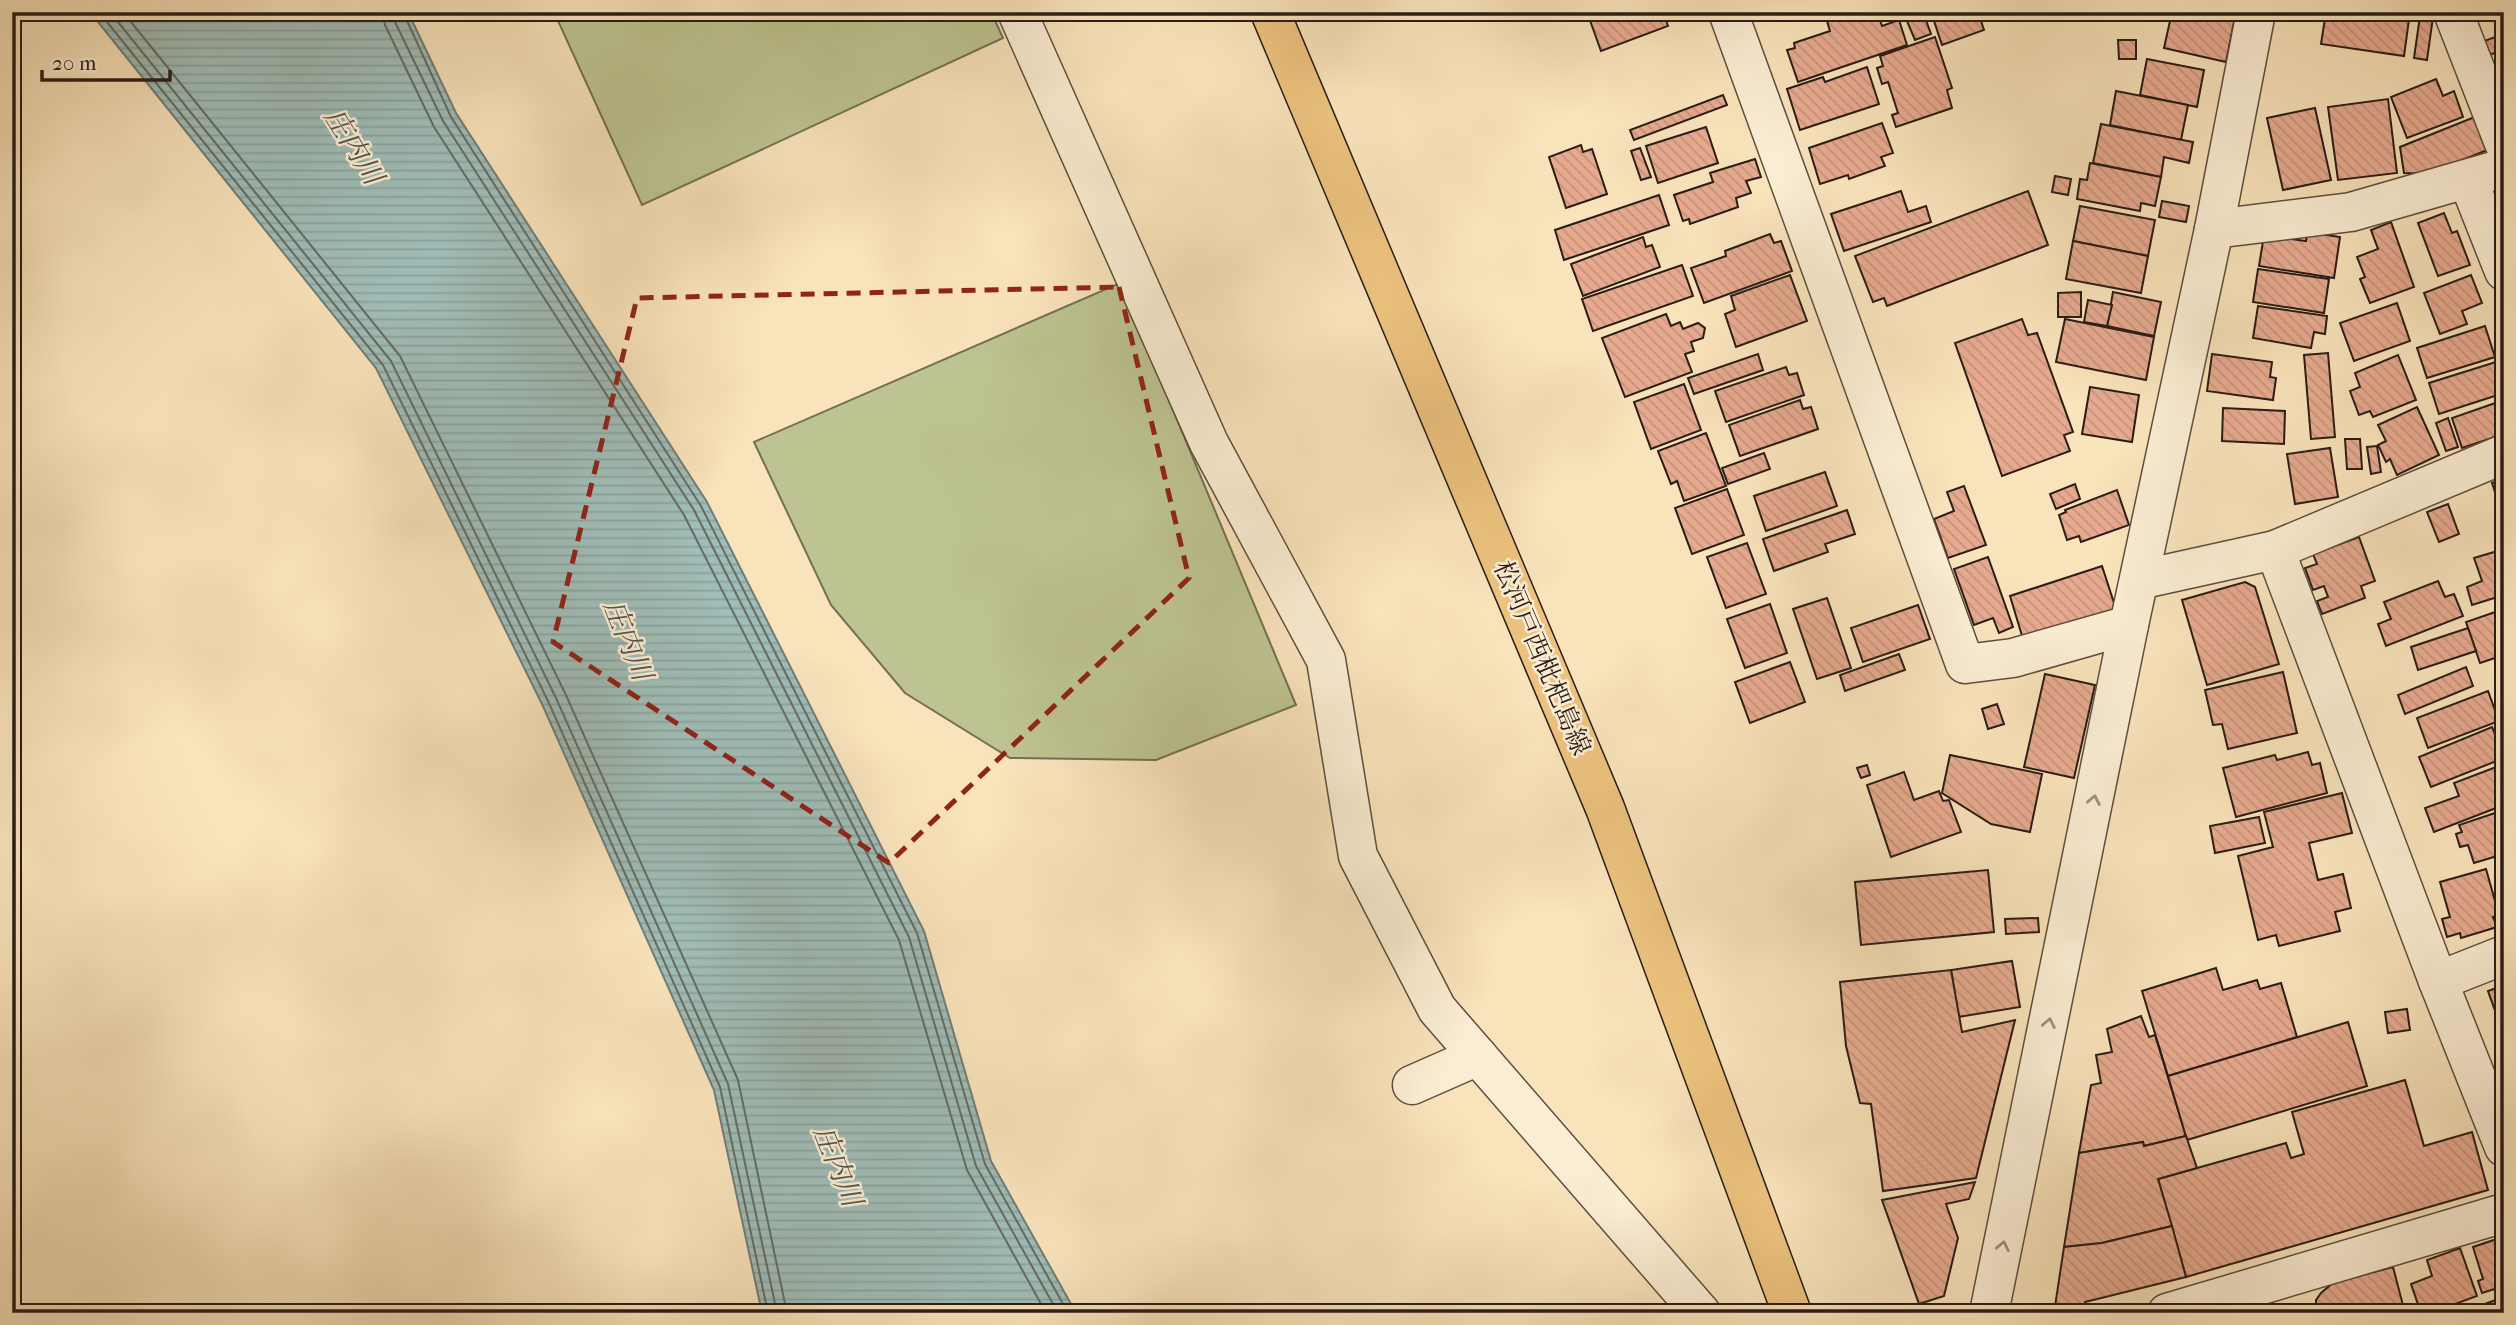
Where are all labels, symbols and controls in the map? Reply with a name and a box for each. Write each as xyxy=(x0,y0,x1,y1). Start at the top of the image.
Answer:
scale bar xyxy=(42,38,170,82)
text: 20 m xyxy=(52,51,97,75)
water label: 庄内川 xyxy=(318,102,392,193)
street label: 松河戸西枇杷島線 xyxy=(1487,556,1597,760)
water label: 庄内川 xyxy=(597,595,660,688)
one-way arrow xyxy=(2085,794,2100,806)
one-way arrow xyxy=(2040,1017,2055,1029)
water label: 庄内川 xyxy=(807,1121,870,1214)
one-way arrow xyxy=(1995,1240,2010,1252)

